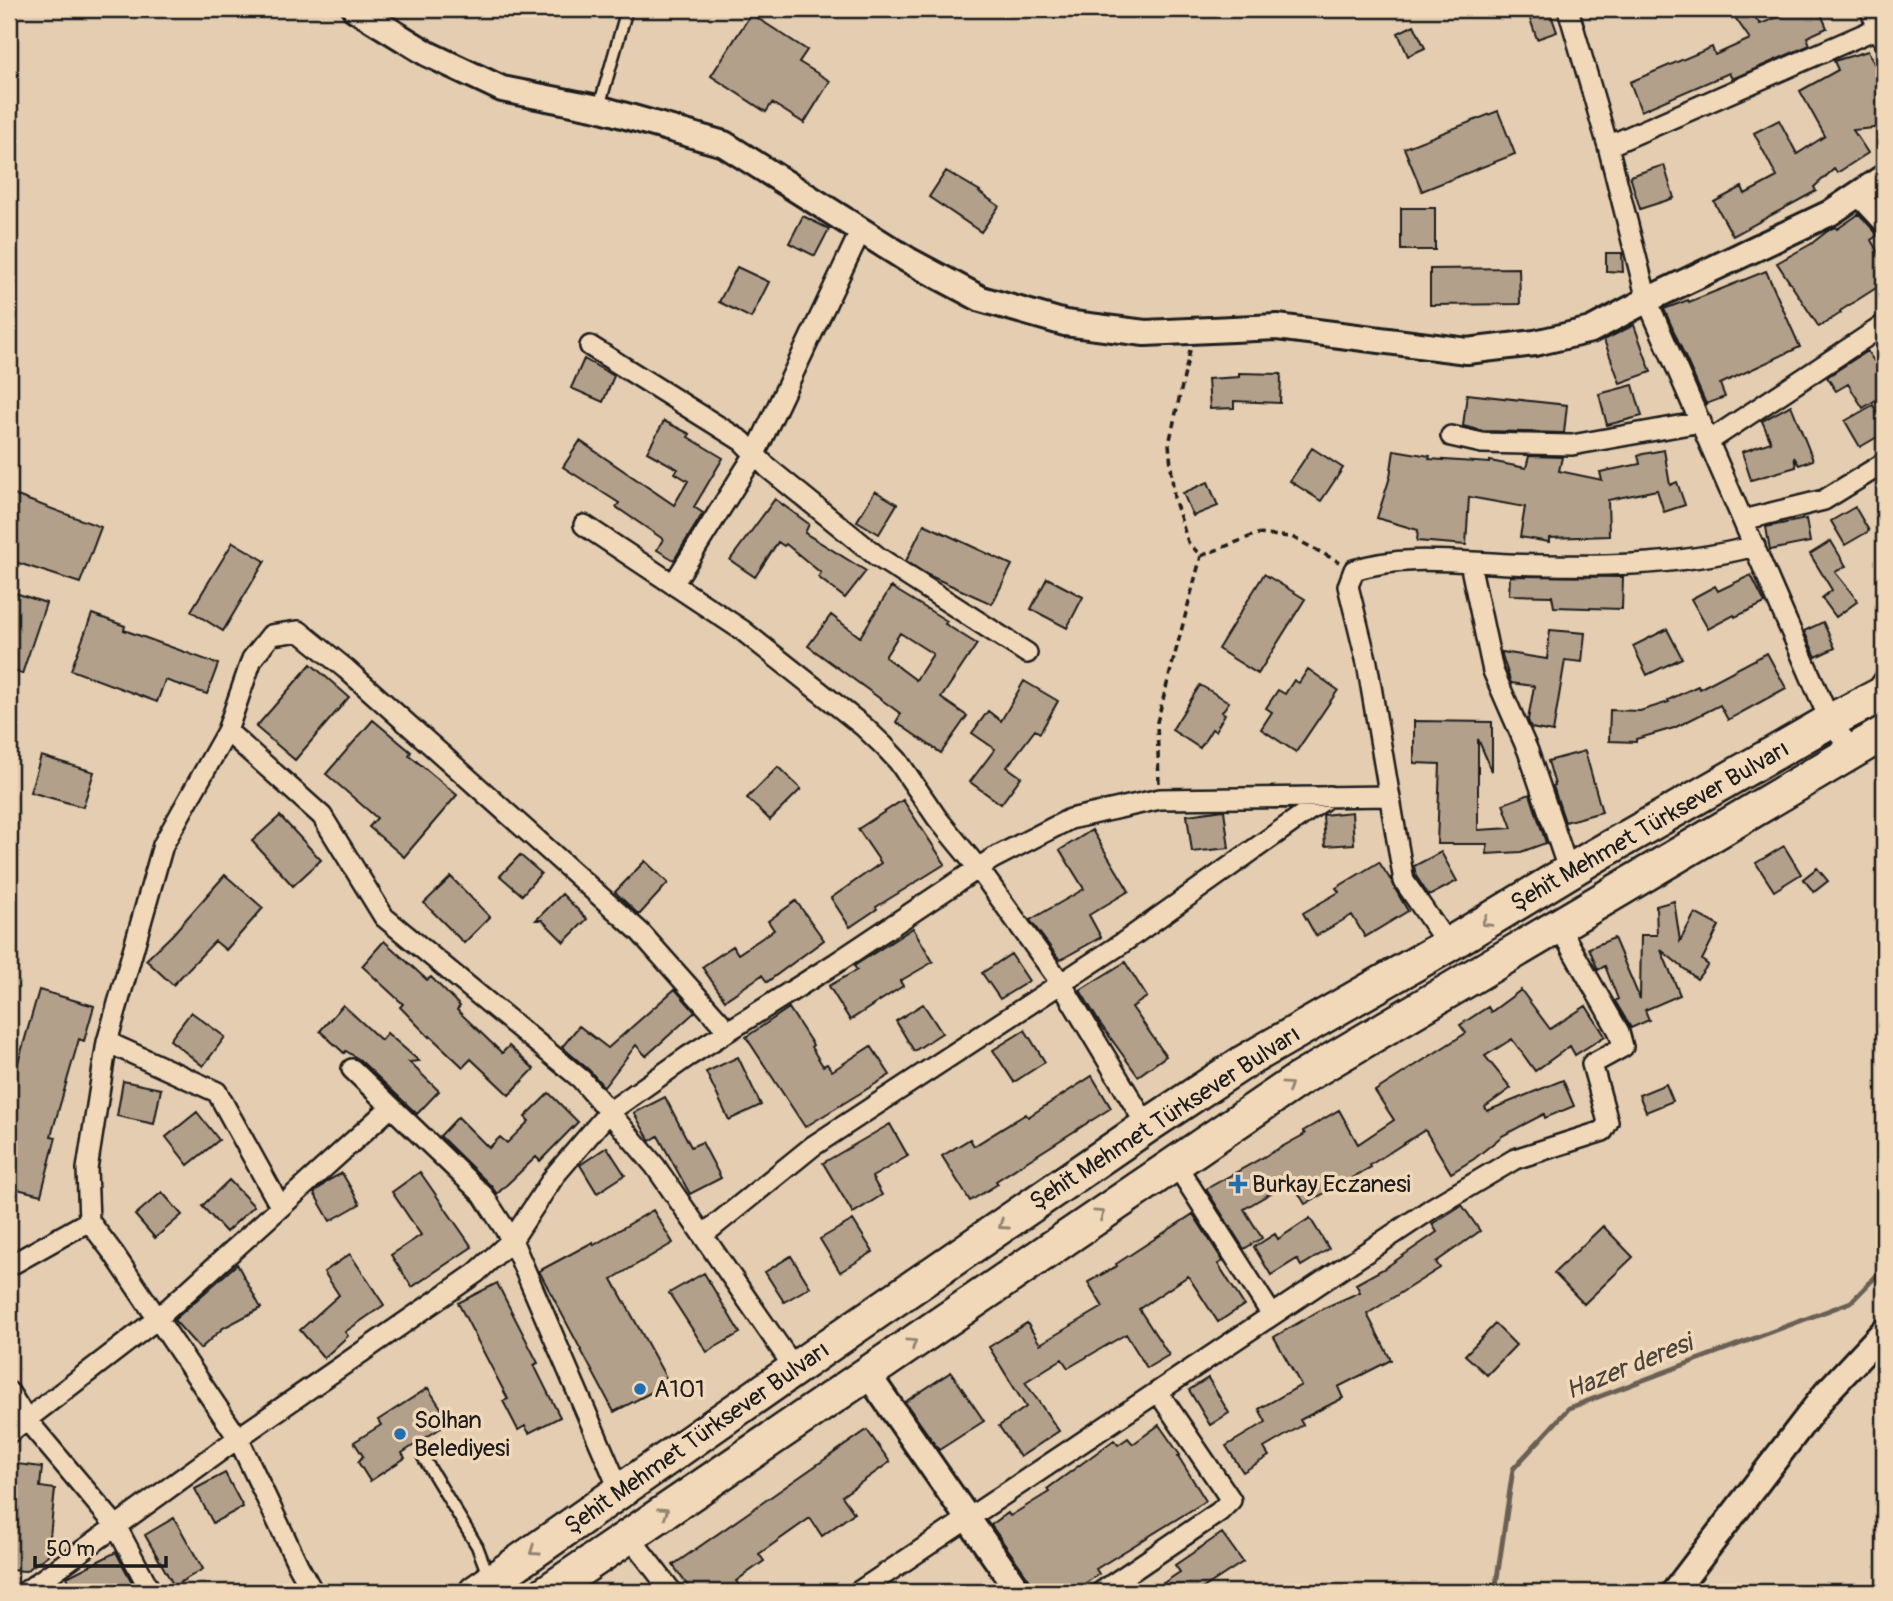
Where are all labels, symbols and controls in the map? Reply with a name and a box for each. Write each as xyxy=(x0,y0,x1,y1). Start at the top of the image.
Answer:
street label: Şehit Mehmet Türksever Bulvarı xyxy=(1506,734,1794,918)
one-way arrow xyxy=(1480,914,1493,927)
street label: Şehit Mehmet Türksever Bulvarı xyxy=(1024,1020,1306,1216)
one-way arrow xyxy=(1280,1082,1293,1094)
place label: Burkay Eczanesi xyxy=(1252,1170,1411,1199)
marker: Burkay Eczanesi xyxy=(1230,1176,1246,1192)
one-way arrow xyxy=(1092,1210,1105,1223)
one-way arrow xyxy=(997,1217,1010,1230)
water label: Hazer deresi xyxy=(1561,1326,1701,1407)
street label: Şehit Mehmet Türksever Bulvarı xyxy=(559,1335,835,1541)
one-way arrow xyxy=(905,1338,918,1351)
place label: A101 xyxy=(654,1375,705,1404)
marker: A101 xyxy=(632,1381,648,1397)
place label: Solhan Belediyesi xyxy=(414,1406,510,1463)
marker: Solhan Belediyesi xyxy=(392,1426,408,1442)
one-way arrow xyxy=(656,1508,669,1520)
scale bar xyxy=(35,1524,166,1568)
text: 50 m xyxy=(46,1536,95,1563)
one-way arrow xyxy=(529,1543,542,1555)

